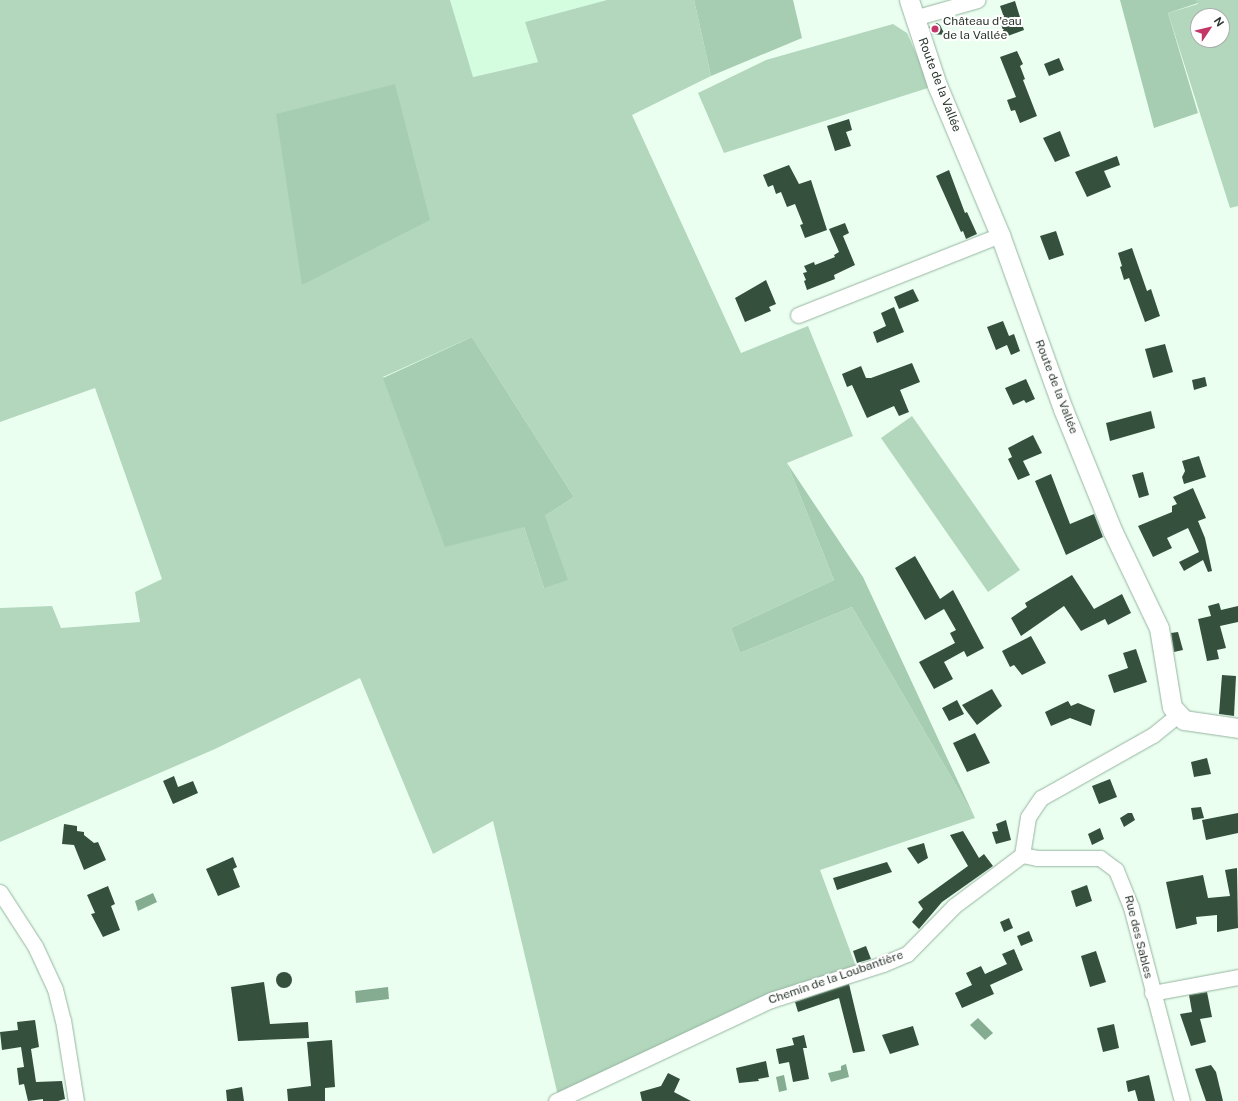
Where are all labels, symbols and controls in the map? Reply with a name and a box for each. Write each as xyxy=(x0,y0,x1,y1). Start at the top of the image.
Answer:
north arrow xyxy=(1190,8,1230,48)
place label: Château d'eau de la Vallée xyxy=(943,15,1022,43)
text: N xyxy=(1212,15,1226,29)
marker: Château d'eau de la Vallée xyxy=(930,24,940,34)
street label: Route de la Vallée xyxy=(914,36,964,134)
street label: Route de la Vallée xyxy=(1031,338,1081,436)
street label: Rue des Sables xyxy=(1121,894,1155,980)
street label: Chemin de la Loubantière xyxy=(767,948,905,1008)

